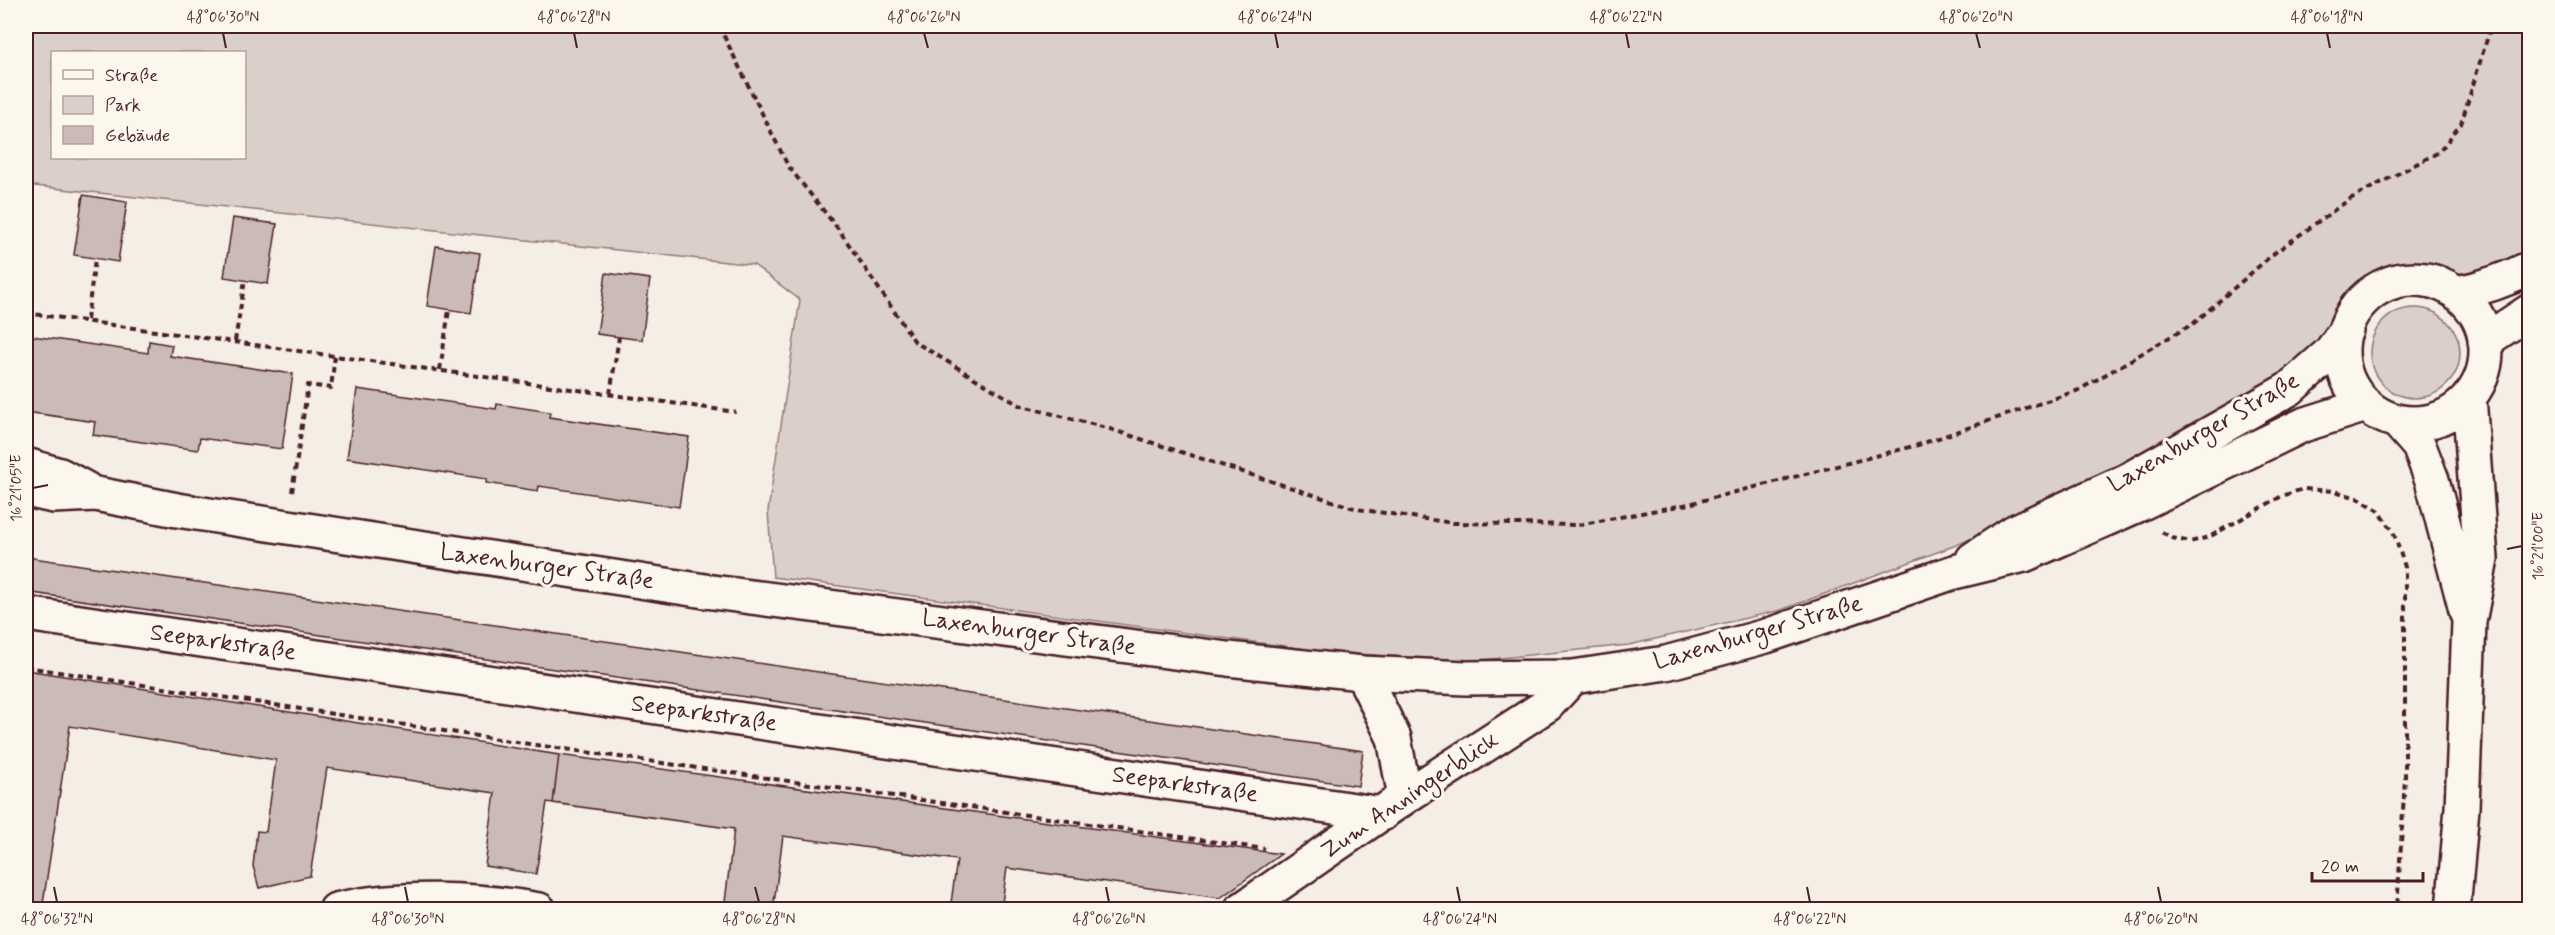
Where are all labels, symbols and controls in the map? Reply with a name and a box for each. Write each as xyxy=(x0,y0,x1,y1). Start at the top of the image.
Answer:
text: 48°06'30"N xyxy=(187,8,259,28)
text: 48°06'28"N xyxy=(538,8,610,28)
text: 48°06'26"N xyxy=(888,8,960,28)
text: 48°06'24"N xyxy=(1238,8,1312,28)
text: 48°06'22"N xyxy=(1590,8,1662,28)
text: 48°06'20"N xyxy=(1939,8,2013,28)
text: 48°06'18"N xyxy=(2291,8,2363,28)
legend xyxy=(51,51,246,159)
text: Straße xyxy=(105,64,158,88)
text: Park xyxy=(105,94,141,118)
text: Gebäude xyxy=(105,124,170,148)
street label: Laxenburger Straße xyxy=(2103,366,2306,502)
text: 16°21'05"E xyxy=(7,454,27,522)
text: 16°21'00"E xyxy=(2529,512,2549,580)
street label: Laxenburger Straße xyxy=(438,537,656,599)
street label: Laxenburger Straße xyxy=(1650,588,1867,680)
street label: Laxenburger Straße xyxy=(920,603,1138,665)
street label: Seeparkstraße xyxy=(148,617,298,669)
street label: Seeparkstraße xyxy=(629,688,779,740)
street label: Zum Anningerblick xyxy=(1315,725,1506,869)
street label: Seeparkstraße xyxy=(1110,759,1260,811)
scale bar xyxy=(2312,845,2423,883)
text: 20 m xyxy=(2321,855,2359,879)
text: 48°06'32"N xyxy=(21,910,93,930)
text: 48°06'30"N xyxy=(372,910,444,930)
text: 48°06'28"N xyxy=(723,910,795,930)
text: 48°06'26"N xyxy=(1073,910,1145,930)
text: 48°06'24"N xyxy=(1423,910,1497,930)
text: 48°06'22"N xyxy=(1774,910,1846,930)
text: 48°06'20"N xyxy=(2124,910,2198,930)

